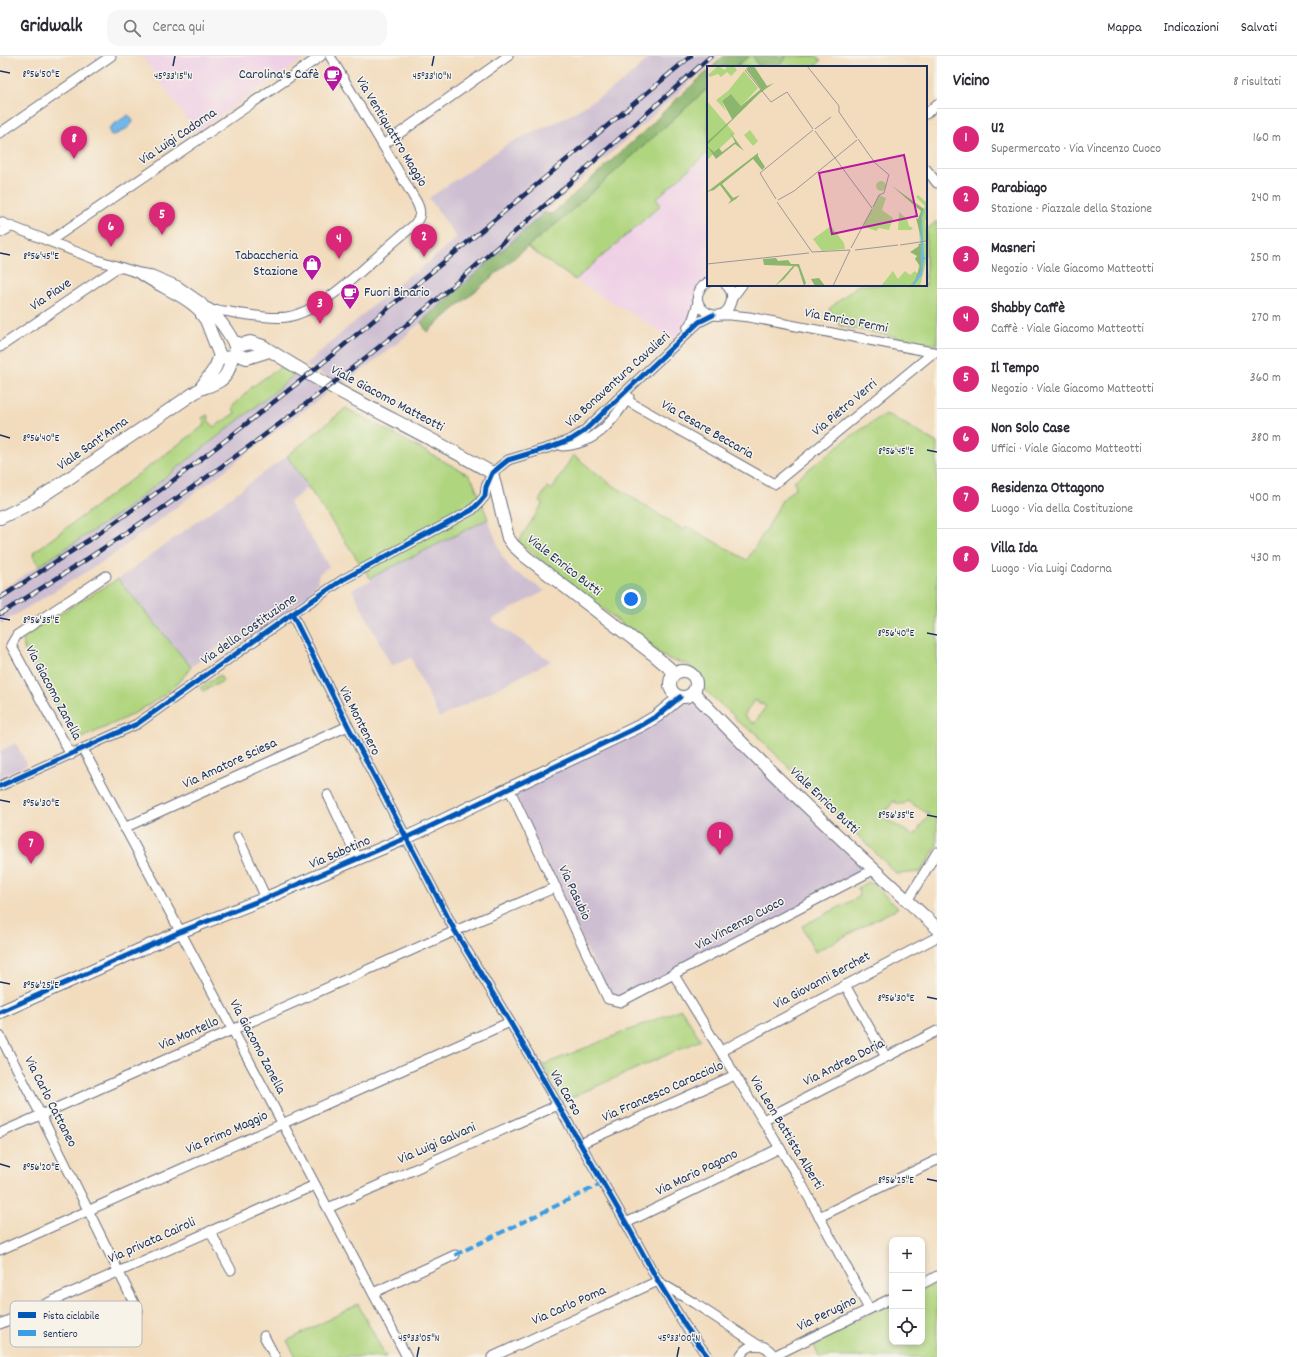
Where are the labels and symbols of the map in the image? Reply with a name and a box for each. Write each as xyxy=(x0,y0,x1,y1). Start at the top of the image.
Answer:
cafe icon: Carolina's Cafè xyxy=(322,64,344,92)
place label: Carolina's Cafè xyxy=(239,65,319,85)
inset map xyxy=(707,66,927,286)
text: 8°56'50"E xyxy=(23,68,60,82)
text: 45°33'15"N xyxy=(154,70,192,84)
text: 45°33'10"N xyxy=(413,70,452,84)
street label: Via Ventiquattro Maggio xyxy=(350,73,432,191)
street label: Via Luigi Cadorna xyxy=(135,103,221,170)
pin: 8 xyxy=(61,126,87,159)
pin: 5 xyxy=(149,202,175,235)
pin: 6 xyxy=(98,214,124,247)
pin: 2 xyxy=(411,224,437,257)
pin: 4 xyxy=(326,226,352,259)
place label: Tabaccheria Stazione xyxy=(235,246,298,282)
text: 8°56'45"E xyxy=(23,250,59,264)
shop icon: Tabaccheria Stazione xyxy=(301,253,323,281)
street label: Via Piave xyxy=(26,274,76,316)
cafe icon: Fuori Binario xyxy=(339,282,361,310)
place label: Fuori Binario xyxy=(364,283,430,303)
pin: 3 xyxy=(307,291,333,324)
street label: Via Enrico Fermi xyxy=(803,303,890,339)
street label: Via Bonaventura Cavalieri xyxy=(561,327,675,433)
street label: Viale Giacomo Matteotti xyxy=(327,361,448,438)
street label: Via Pietro Verri xyxy=(808,374,882,441)
street label: Via Cesare Beccaria xyxy=(657,395,757,465)
street label: Viale Sant'Anna xyxy=(53,412,133,476)
text: 8°56'40"E xyxy=(23,432,60,446)
text: 8°56'45"E xyxy=(878,445,914,459)
street label: Viale Enrico Butti xyxy=(522,530,606,602)
street label: Via della Costituzione xyxy=(197,589,301,671)
your location xyxy=(621,589,641,609)
text: 8°56'35"E xyxy=(23,614,59,628)
text: 8°56'40"E xyxy=(878,627,915,641)
street label: Via Giacomo Zanella xyxy=(20,642,87,744)
street label: Via Montenero xyxy=(333,683,385,759)
street label: Via Amatore Sciesa xyxy=(180,733,281,795)
street label: Viale Enrico Butti xyxy=(785,763,864,840)
text: 8°56'30"E xyxy=(23,797,60,811)
text: 8°56'35"E xyxy=(878,809,914,823)
pin: 1 xyxy=(707,822,733,855)
pin: 7 xyxy=(18,831,44,864)
street label: Via Sabotino xyxy=(306,831,374,875)
street label: Via Pasubio xyxy=(553,862,595,924)
street label: Via Vincenzo Cuoco xyxy=(692,892,788,956)
street label: Via Giovanni Berchet xyxy=(770,947,874,1015)
text: 8°56'25"E xyxy=(23,979,59,993)
text: 8°56'30"E xyxy=(878,992,915,1006)
street label: Via Giacomo Zanella xyxy=(224,996,291,1098)
street label: Via Montello xyxy=(156,1012,222,1056)
street label: Via Andrea Doria xyxy=(800,1034,888,1092)
street label: Via Carlo Cattaneo xyxy=(18,1053,82,1151)
street label: Via Francesco Caracciolo xyxy=(599,1056,727,1128)
street label: Via Carso xyxy=(544,1066,586,1120)
street label: Via Leon Battista Alberti xyxy=(744,1072,828,1194)
street label: Via Primo Maggio xyxy=(183,1106,271,1160)
street label: Via Luigi Galvani xyxy=(395,1118,480,1170)
street label: Via Mario Pagano xyxy=(652,1144,742,1202)
text: 8°56'20"E xyxy=(23,1161,60,1175)
text: 8°56'25"E xyxy=(878,1174,914,1188)
street label: Via privata Cairoli xyxy=(105,1213,199,1269)
street label: Via Carlo Poma xyxy=(529,1281,610,1331)
street label: Via Perugino xyxy=(794,1291,860,1337)
legend xyxy=(10,1301,142,1347)
text: Pista ciclabile xyxy=(43,1309,99,1325)
text: Sentiero xyxy=(43,1327,78,1343)
text: 45°33'05"N xyxy=(398,1332,440,1346)
text: 45°33'00"N xyxy=(658,1332,700,1346)

